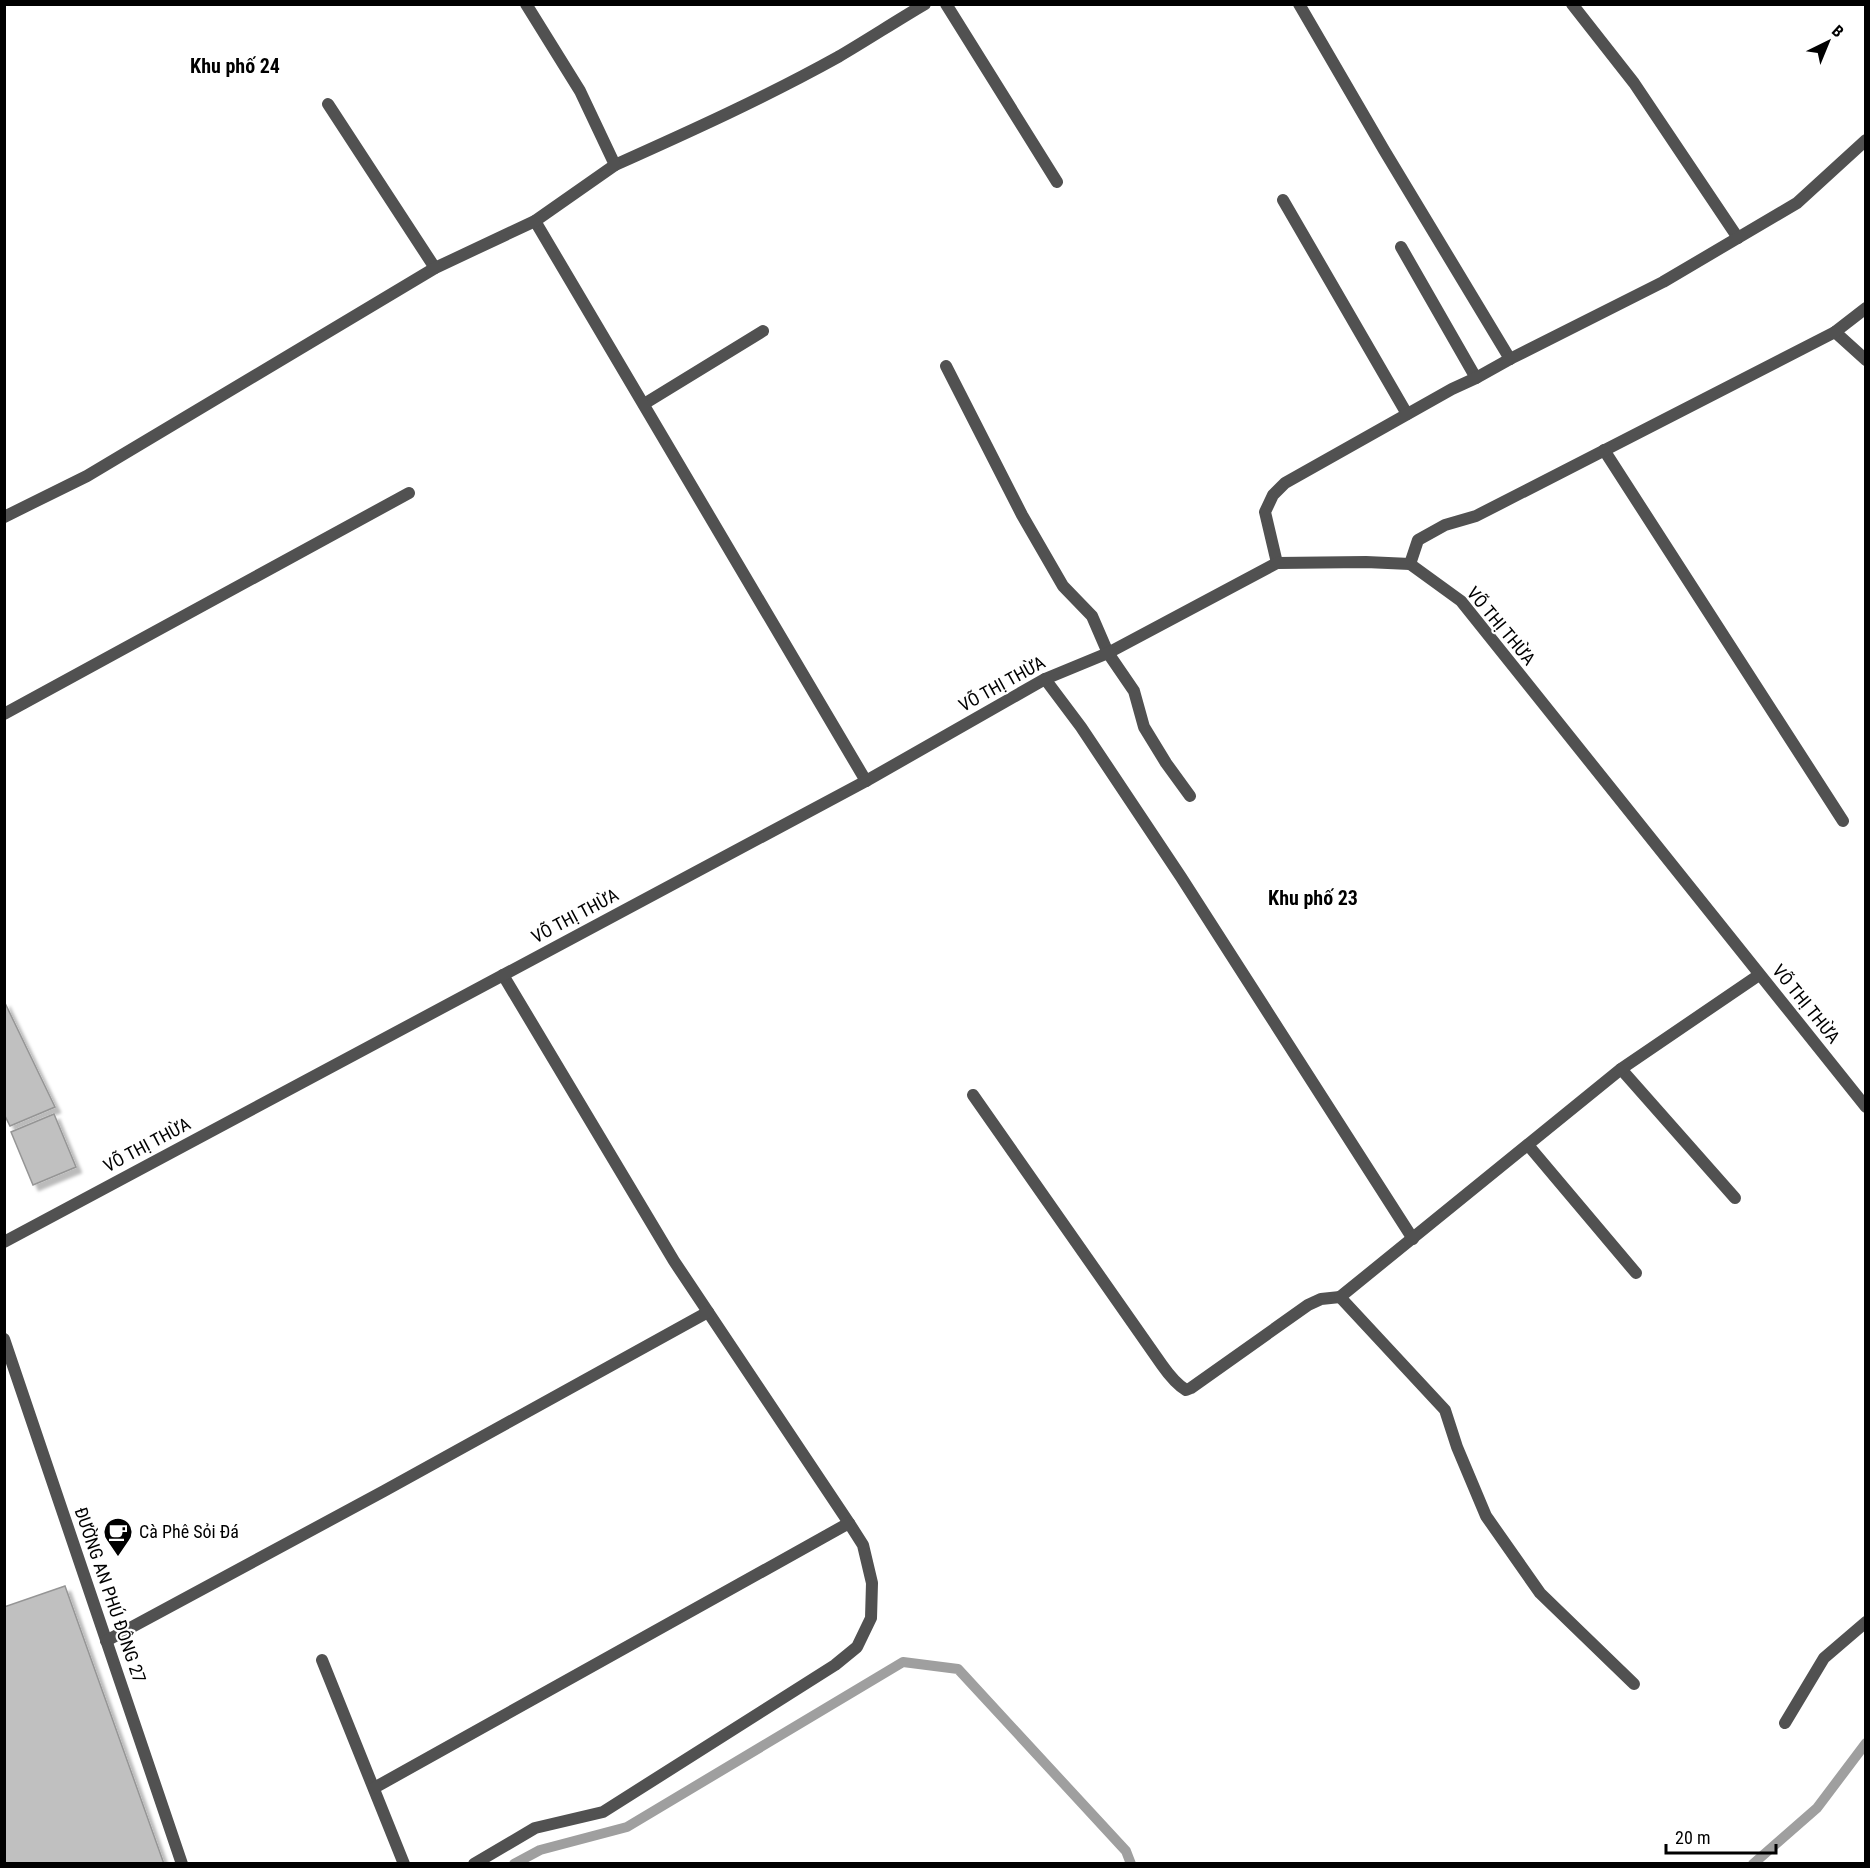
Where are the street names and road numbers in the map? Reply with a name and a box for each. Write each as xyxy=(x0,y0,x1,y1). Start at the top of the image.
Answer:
street label: VÕ THỊ THỪA xyxy=(1463,582,1541,669)
street label: VÕ THỊ THỪA xyxy=(955,650,1049,716)
street label: VÕ THỊ THỪA xyxy=(527,883,622,947)
street label: VÕ THỊ THỪA xyxy=(1768,959,1846,1048)
street label: VÕ THỊ THỪA xyxy=(99,1112,194,1176)
street label: ĐƯỜNG AN PHÚ ĐÔNG 27 xyxy=(71,1504,150,1685)

